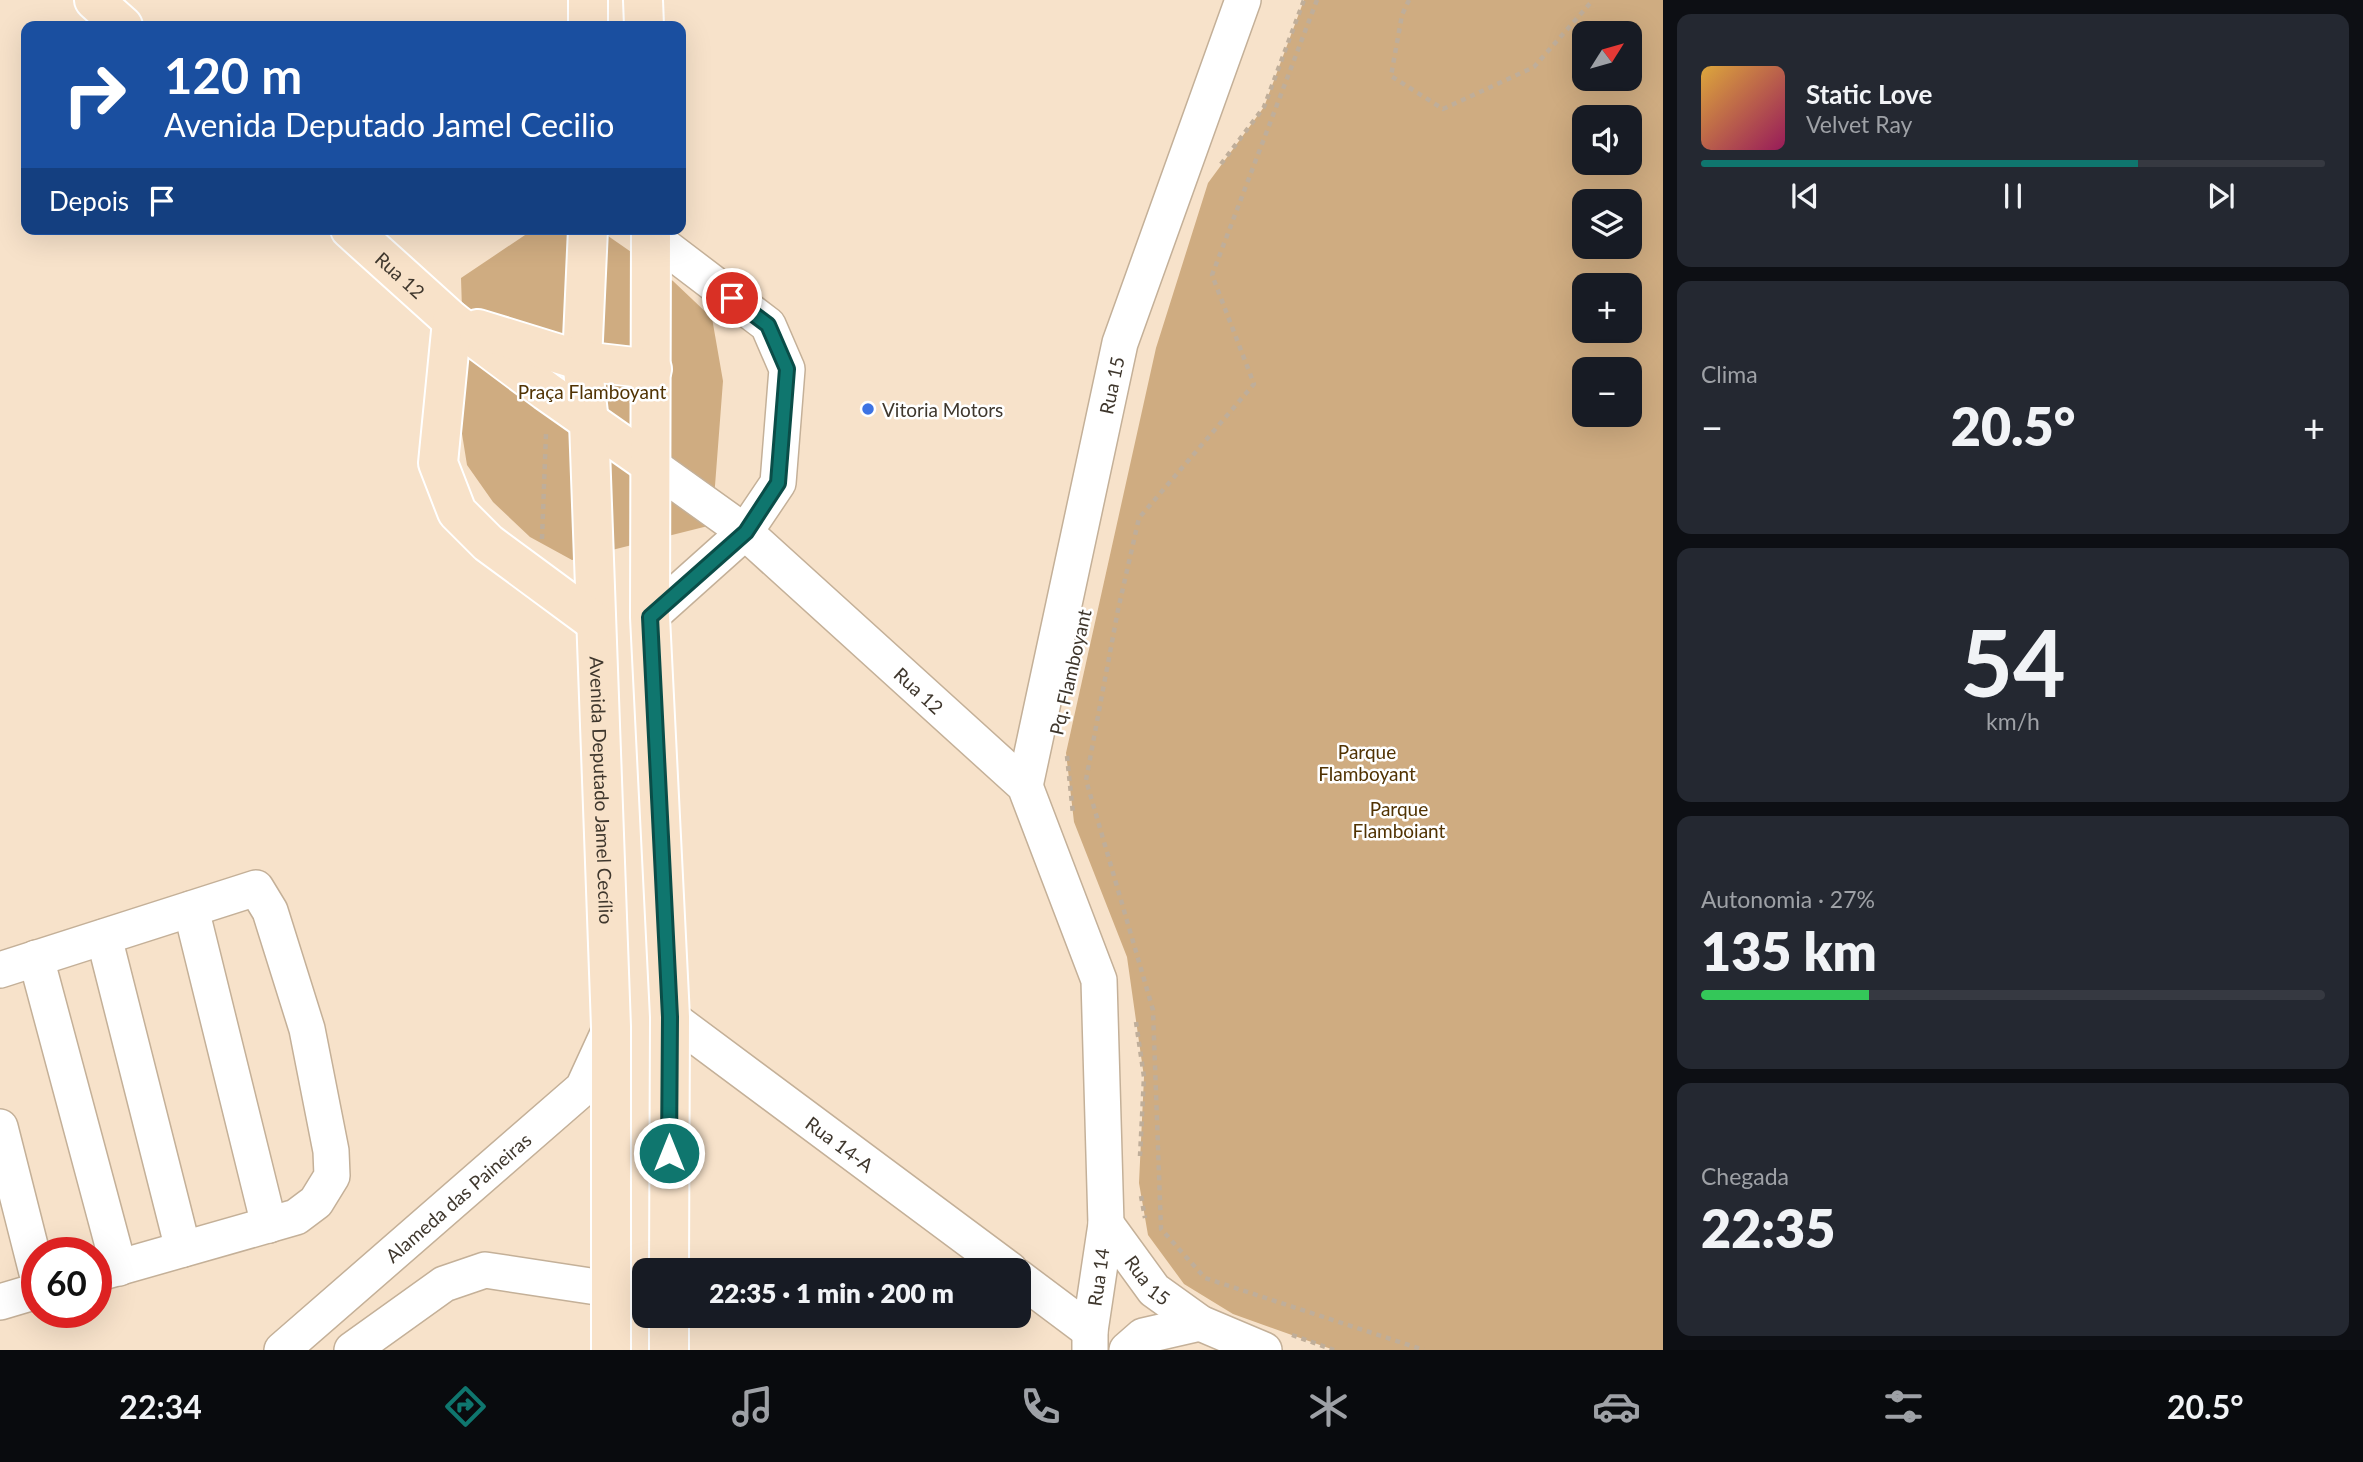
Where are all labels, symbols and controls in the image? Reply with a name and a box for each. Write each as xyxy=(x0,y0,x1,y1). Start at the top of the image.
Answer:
north arrow xyxy=(1572,21,1642,91)
map controls xyxy=(1572,21,1642,427)
text: 120 m xyxy=(164,46,302,104)
icon: right xyxy=(49,49,140,140)
text: Static Love xyxy=(1806,78,1933,110)
text: Avenida Deputado Jamel Cecilio xyxy=(164,105,614,144)
button: sound xyxy=(1572,105,1642,175)
text: Velvet Ray xyxy=(1806,110,1912,138)
icon: previous xyxy=(1786,177,1824,215)
icon: pause xyxy=(1994,177,2032,215)
icon: next xyxy=(2202,177,2240,215)
icon: arrive xyxy=(143,182,181,220)
text: Depois xyxy=(49,185,129,217)
button: layers xyxy=(1572,189,1642,259)
street label: Rua 12 xyxy=(371,246,430,303)
pin xyxy=(702,268,762,328)
button: + xyxy=(1572,273,1642,343)
icon: arrive xyxy=(713,279,751,317)
street label: Rua 15 xyxy=(1094,354,1128,416)
button: − xyxy=(1572,357,1642,427)
text: Clima xyxy=(1701,360,1758,388)
park label: Praça Flamboyant xyxy=(518,380,666,403)
text: 20.5° xyxy=(1951,395,2075,457)
place label: Vitoria Motors xyxy=(882,398,1003,421)
marker: Vitoria Motors xyxy=(860,401,876,417)
text: − xyxy=(1701,404,1723,450)
text: + xyxy=(2303,404,2325,450)
street label: Pq. Flamboyant xyxy=(1044,607,1096,737)
text: 54 xyxy=(1960,607,2066,716)
street label: Avenida Deputado Jamel Cecílio xyxy=(586,656,619,925)
street label: Rua 12 xyxy=(890,662,949,718)
text: km/h xyxy=(1986,707,2040,735)
park label: Parque Flamboyant xyxy=(1318,740,1416,785)
park label: Parque Flamboiant xyxy=(1353,797,1446,842)
text: Autonomia · 27% xyxy=(1701,885,1875,913)
text: 135 km xyxy=(1701,920,1877,982)
street label: Rua 14-A xyxy=(802,1111,879,1176)
position arrow xyxy=(632,1116,706,1190)
street label: Alameda das Paineiras xyxy=(380,1127,535,1267)
text: Chegada xyxy=(1701,1162,1789,1190)
text: 22:35 xyxy=(1701,1197,1835,1259)
speed limit sign: 60 xyxy=(21,1237,112,1328)
street label: Rua 14 xyxy=(1083,1246,1113,1308)
street label: Rua 15 xyxy=(1121,1250,1175,1310)
text: 22:35 · 1 min · 200 m xyxy=(709,1277,954,1309)
icon: directions xyxy=(441,1382,490,1431)
icon: music xyxy=(728,1382,777,1431)
icon: phone xyxy=(1016,1382,1065,1431)
icon: climate xyxy=(1304,1382,1353,1431)
icon: car xyxy=(1592,1382,1641,1431)
icon: filters xyxy=(1879,1382,1928,1431)
text: 22:34 xyxy=(119,1387,202,1426)
text: 20.5° xyxy=(2167,1387,2244,1426)

